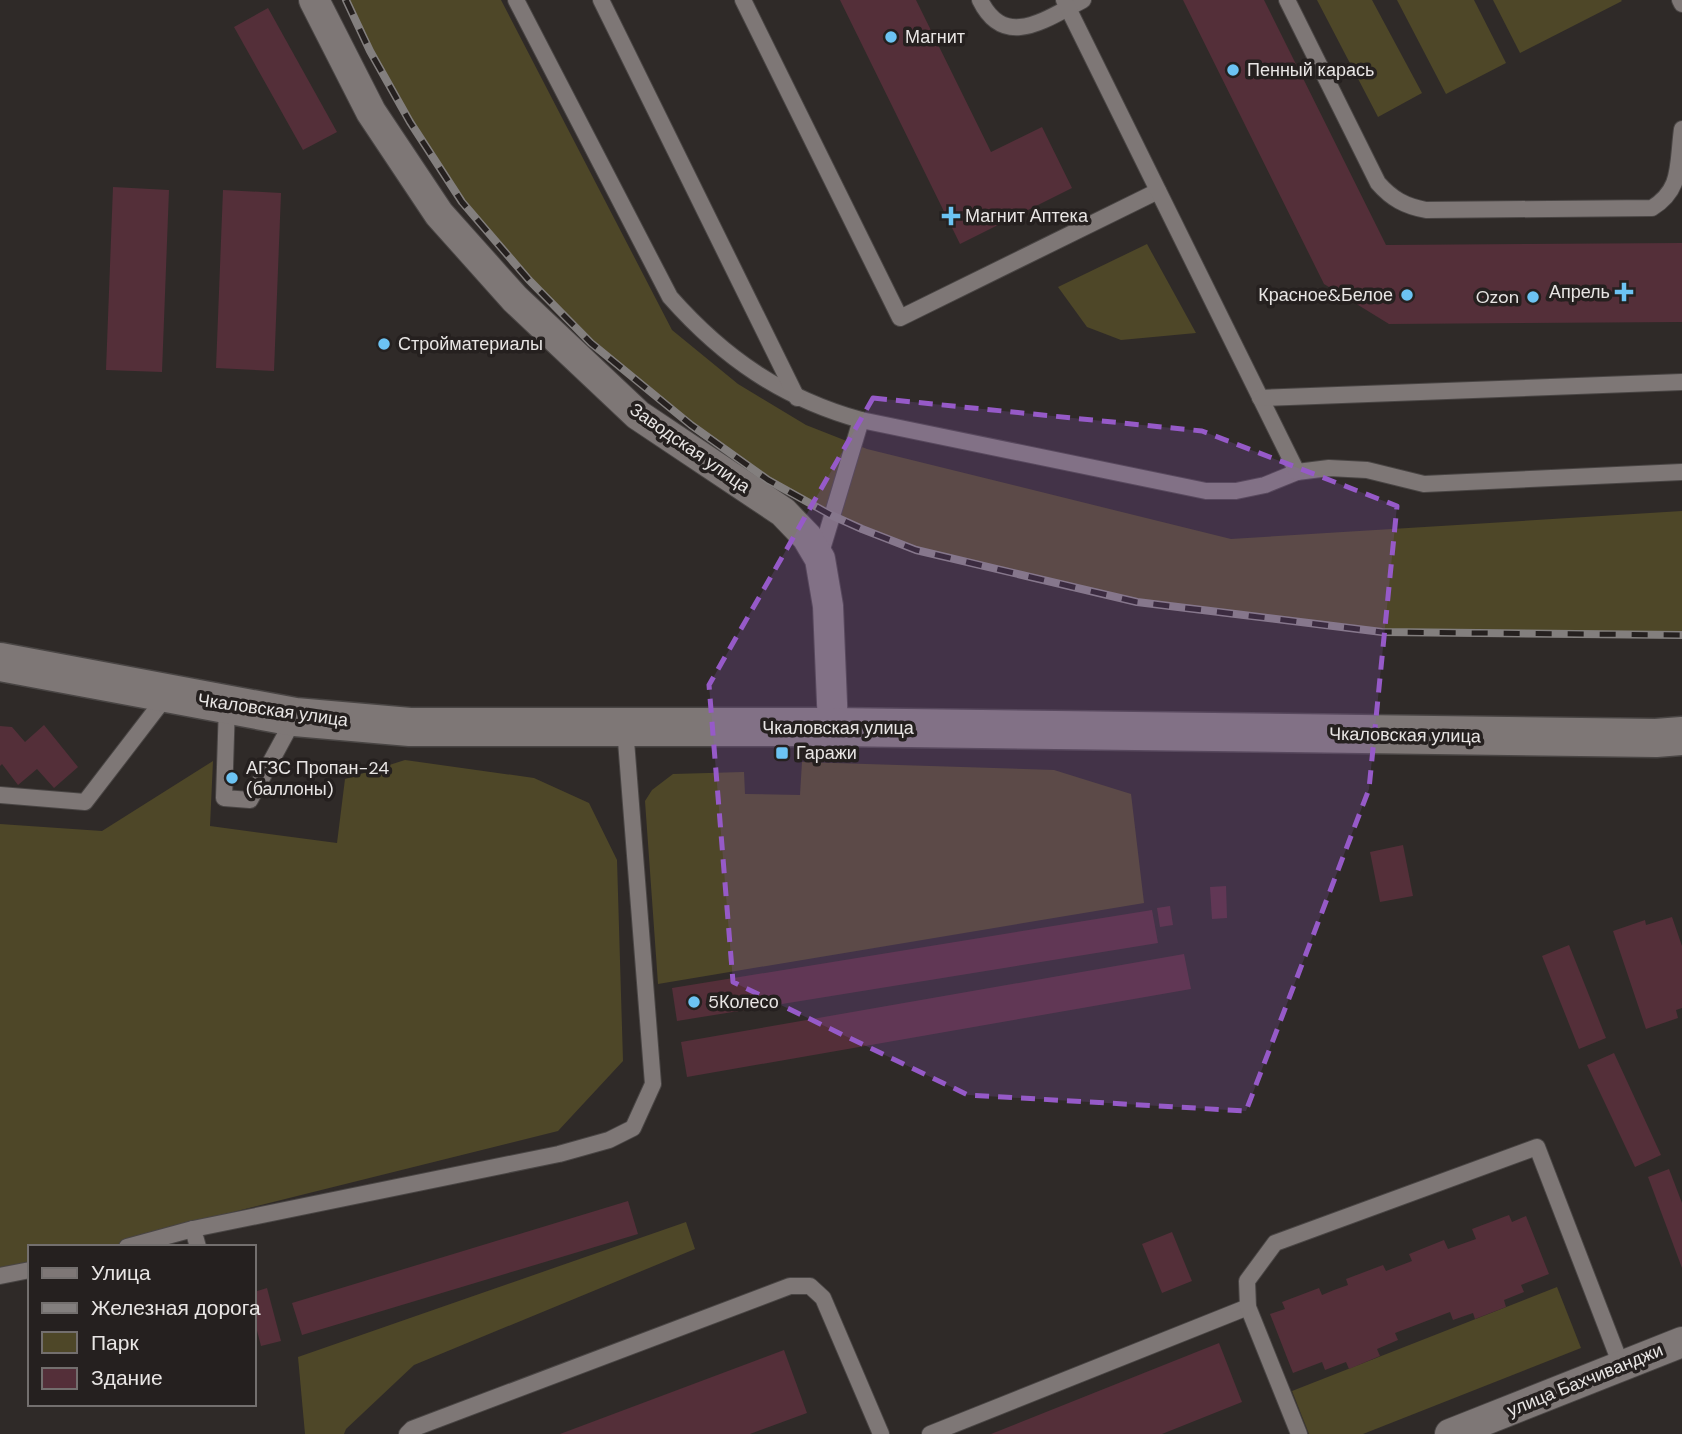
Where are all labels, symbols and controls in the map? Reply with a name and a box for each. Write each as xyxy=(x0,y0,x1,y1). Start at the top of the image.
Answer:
place label: Магнит xyxy=(905,25,965,49)
marker: Магнит xyxy=(883,29,899,45)
place label: Пенный карась xyxy=(1247,58,1374,82)
marker: Пенный карась xyxy=(1225,62,1241,78)
place label: Магнит Аптека xyxy=(965,204,1089,228)
marker: Магнит Аптека xyxy=(943,208,959,224)
place label: Апрель xyxy=(1549,280,1610,304)
place label: Красное&Белое xyxy=(1258,283,1393,307)
marker: Апрель xyxy=(1616,284,1632,300)
place label: Ozon xyxy=(1476,285,1519,309)
marker: Красное&Белое xyxy=(1399,287,1415,303)
marker: Ozon xyxy=(1525,289,1541,305)
place label: Стройматериалы xyxy=(398,332,543,356)
marker: Стройматериалы xyxy=(376,336,392,352)
street label: Заводская улица xyxy=(625,398,756,499)
street label: Чкаловская улица xyxy=(196,688,351,733)
street label: Чкаловская улица xyxy=(762,716,915,740)
street label: Чкаловская улица xyxy=(1329,722,1482,748)
place label: Гаражи xyxy=(796,741,857,765)
marker: Гаражи xyxy=(774,745,790,761)
place label: АГЗС Пропан-24 (баллоны) xyxy=(246,756,389,801)
marker: АГЗС Пропан-24 (баллоны) xyxy=(224,770,240,786)
place label: 5Колесо xyxy=(708,990,779,1014)
marker: 5Колесо xyxy=(686,994,702,1010)
legend xyxy=(28,1245,256,1406)
text: Улица xyxy=(91,1259,151,1287)
text: Железная дорога xyxy=(91,1294,261,1322)
text: Парк xyxy=(91,1329,139,1357)
street label: улица Бахчиванджи xyxy=(1504,1338,1666,1422)
text: Здание xyxy=(91,1364,163,1392)

